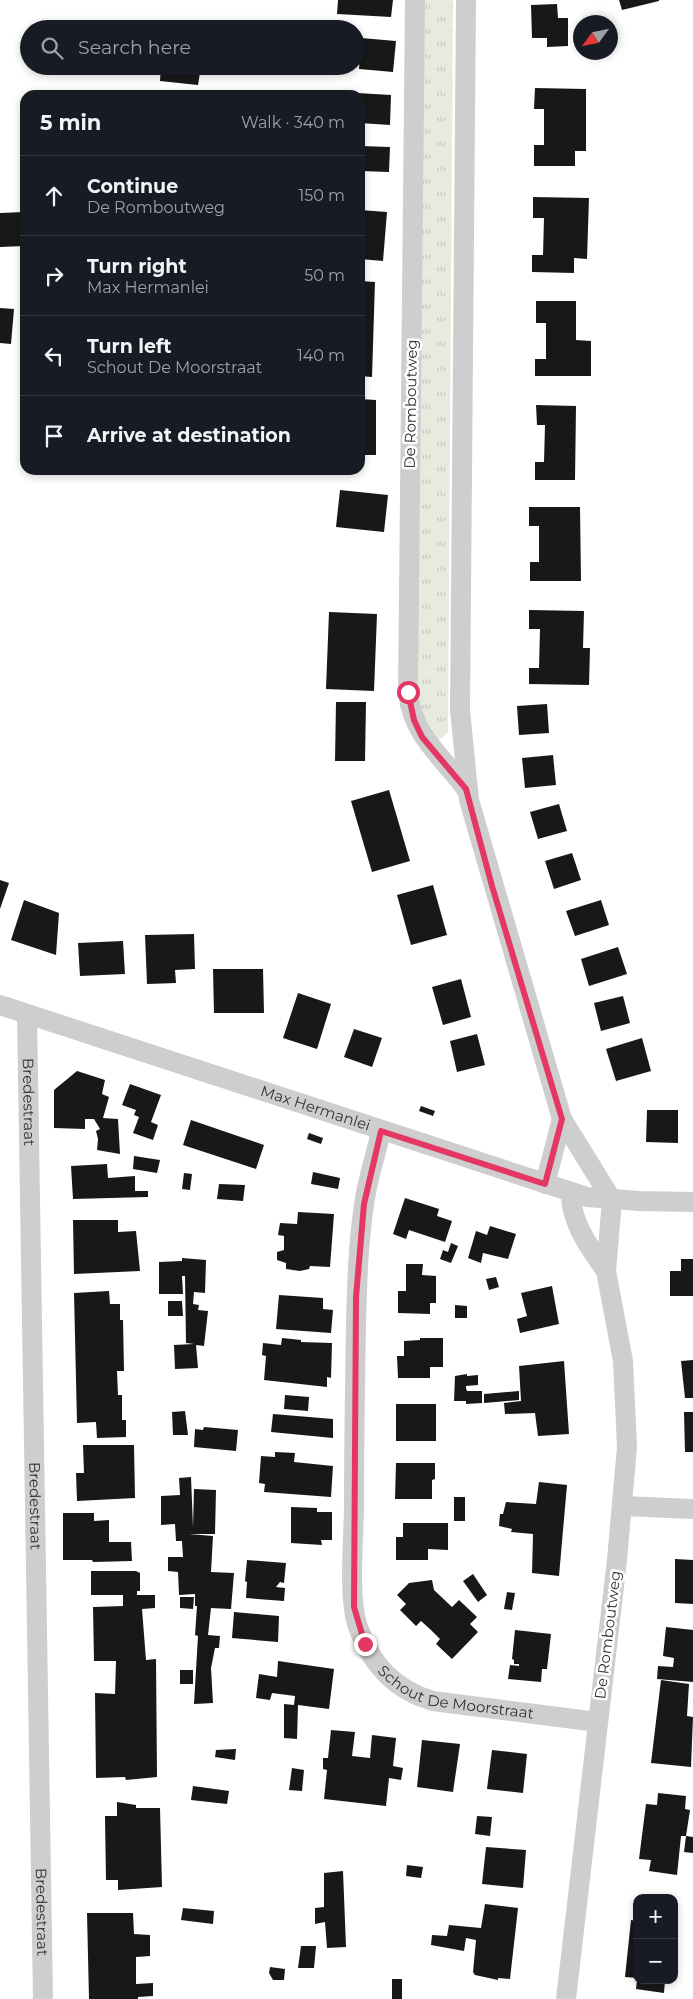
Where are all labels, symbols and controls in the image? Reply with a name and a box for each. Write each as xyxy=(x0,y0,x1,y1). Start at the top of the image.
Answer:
north arrow xyxy=(573,15,618,60)
search box xyxy=(20,20,365,75)
icon: search xyxy=(38,34,66,62)
text: Search here xyxy=(78,36,191,59)
text: 5 min xyxy=(40,110,101,135)
text: Walk · 340 m xyxy=(241,113,345,132)
text: Continue xyxy=(87,175,178,198)
icon: ahead xyxy=(40,182,68,210)
text: 150 m xyxy=(298,186,345,205)
text: De Romboutweg xyxy=(87,198,225,217)
text: Turn right xyxy=(87,255,187,278)
icon: right xyxy=(40,262,68,290)
text: 50 m xyxy=(304,266,345,285)
text: Max Hermanlei xyxy=(87,278,209,297)
text: Turn left xyxy=(87,335,172,358)
street label: De Romboutweg xyxy=(400,339,421,469)
icon: left xyxy=(40,342,68,370)
text: 140 m xyxy=(297,346,345,365)
text: Schout De Moorstraat xyxy=(87,358,262,377)
icon: arrive xyxy=(40,422,68,450)
text: Arrive at destination xyxy=(87,424,291,447)
route start xyxy=(397,681,420,704)
street label: Bredestraat xyxy=(19,1058,39,1146)
street label: Max Hermanlei xyxy=(258,1081,373,1135)
street label: Bredestraat xyxy=(25,1462,46,1550)
street label: De Romboutweg xyxy=(590,1570,625,1700)
route end xyxy=(354,1633,377,1656)
street label: Schout De Moorstraat xyxy=(374,1661,535,1723)
street label: Bredestraat xyxy=(32,1868,52,1956)
map controls xyxy=(633,1894,678,1984)
button: + xyxy=(633,1894,678,1939)
button: − xyxy=(633,1939,678,1984)

